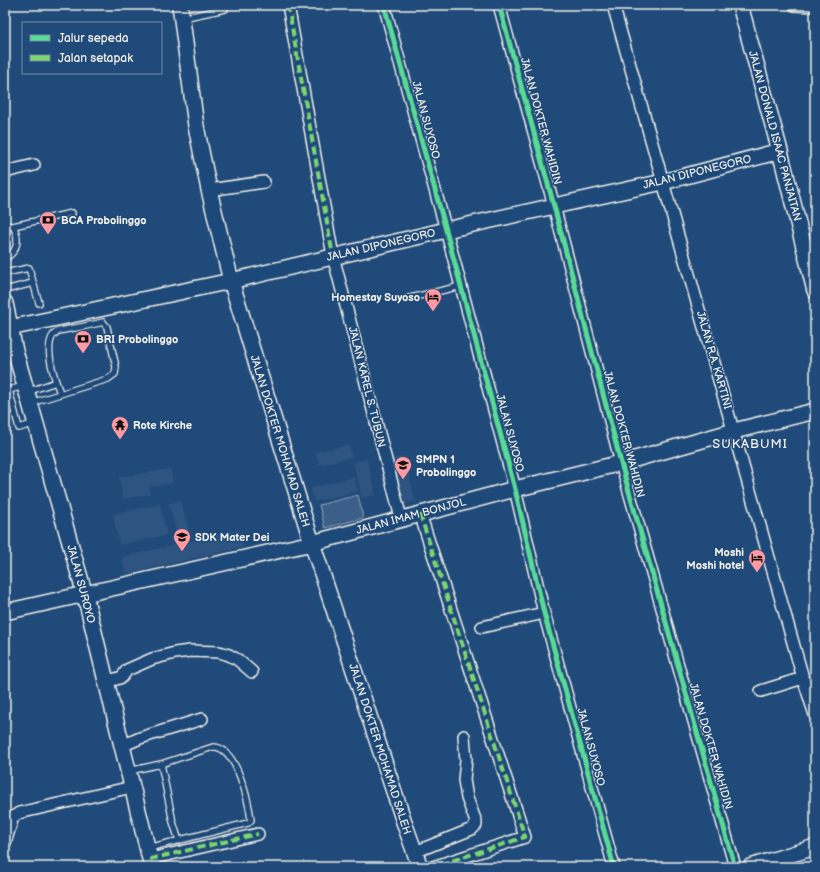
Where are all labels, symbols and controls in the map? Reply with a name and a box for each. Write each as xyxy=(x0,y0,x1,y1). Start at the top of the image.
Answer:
legend xyxy=(22,22,162,74)
text: Jalur sepeda xyxy=(58,31,129,46)
street label: JALAN DONALD ISAAC PANJAITAN xyxy=(746,49,804,223)
text: Jalan setapak xyxy=(58,51,133,66)
street label: JALAN DOKTER WAHIDIN xyxy=(518,56,564,186)
street label: JALAN SUYOSO xyxy=(409,80,443,160)
street label: JALAN DIPONEGORO xyxy=(641,152,753,192)
bank icon: BCA Probolinggo xyxy=(38,210,58,235)
place label: BCA Probolinggo xyxy=(61,214,147,227)
street label: JALAN DIPONEGORO xyxy=(325,226,437,264)
hotel icon: Homestay Suyoso xyxy=(423,287,443,312)
place label: Homestay Suyoso xyxy=(331,291,420,304)
street label: JALAN R.A. KARTINI xyxy=(694,309,734,411)
street label: JALAN KAREL S. TUBUN xyxy=(346,325,388,449)
bank icon: BRI Probolinggo xyxy=(73,329,93,354)
place label: BRI Probolinggo xyxy=(96,333,178,346)
street label: JALAN DOKTER MOHAMAD SALEH xyxy=(248,354,312,528)
street label: JALAN DOKTER WAHIDIN xyxy=(601,369,647,499)
street label: JALAN SUYOSO xyxy=(493,393,527,473)
temple icon: Rote Kirche xyxy=(110,415,130,440)
place label: Rote Kirche xyxy=(133,419,192,432)
district label: SUKABUMI xyxy=(712,436,788,452)
place label: SMPN 1 Probolinggo xyxy=(416,453,476,479)
school or university icon: SMPN 1 Probolinggo xyxy=(393,455,413,480)
street label: JALAN IMAM BONJOL xyxy=(355,495,468,537)
school or university icon: SDK Mater Dei xyxy=(172,527,192,552)
place label: SDK Mater Dei xyxy=(195,531,270,544)
street label: JALAN SUROYO xyxy=(64,543,98,625)
place label: Moshi Moshi hotel xyxy=(686,546,744,572)
hotel icon: Moshi Moshi hotel xyxy=(747,548,767,573)
street label: JALAN DOKTER MOHAMAD SALEH xyxy=(346,662,414,836)
street label: JALAN DOKTER WAHIDIN xyxy=(687,681,735,811)
street label: JALAN SUYOSO xyxy=(574,707,608,787)

